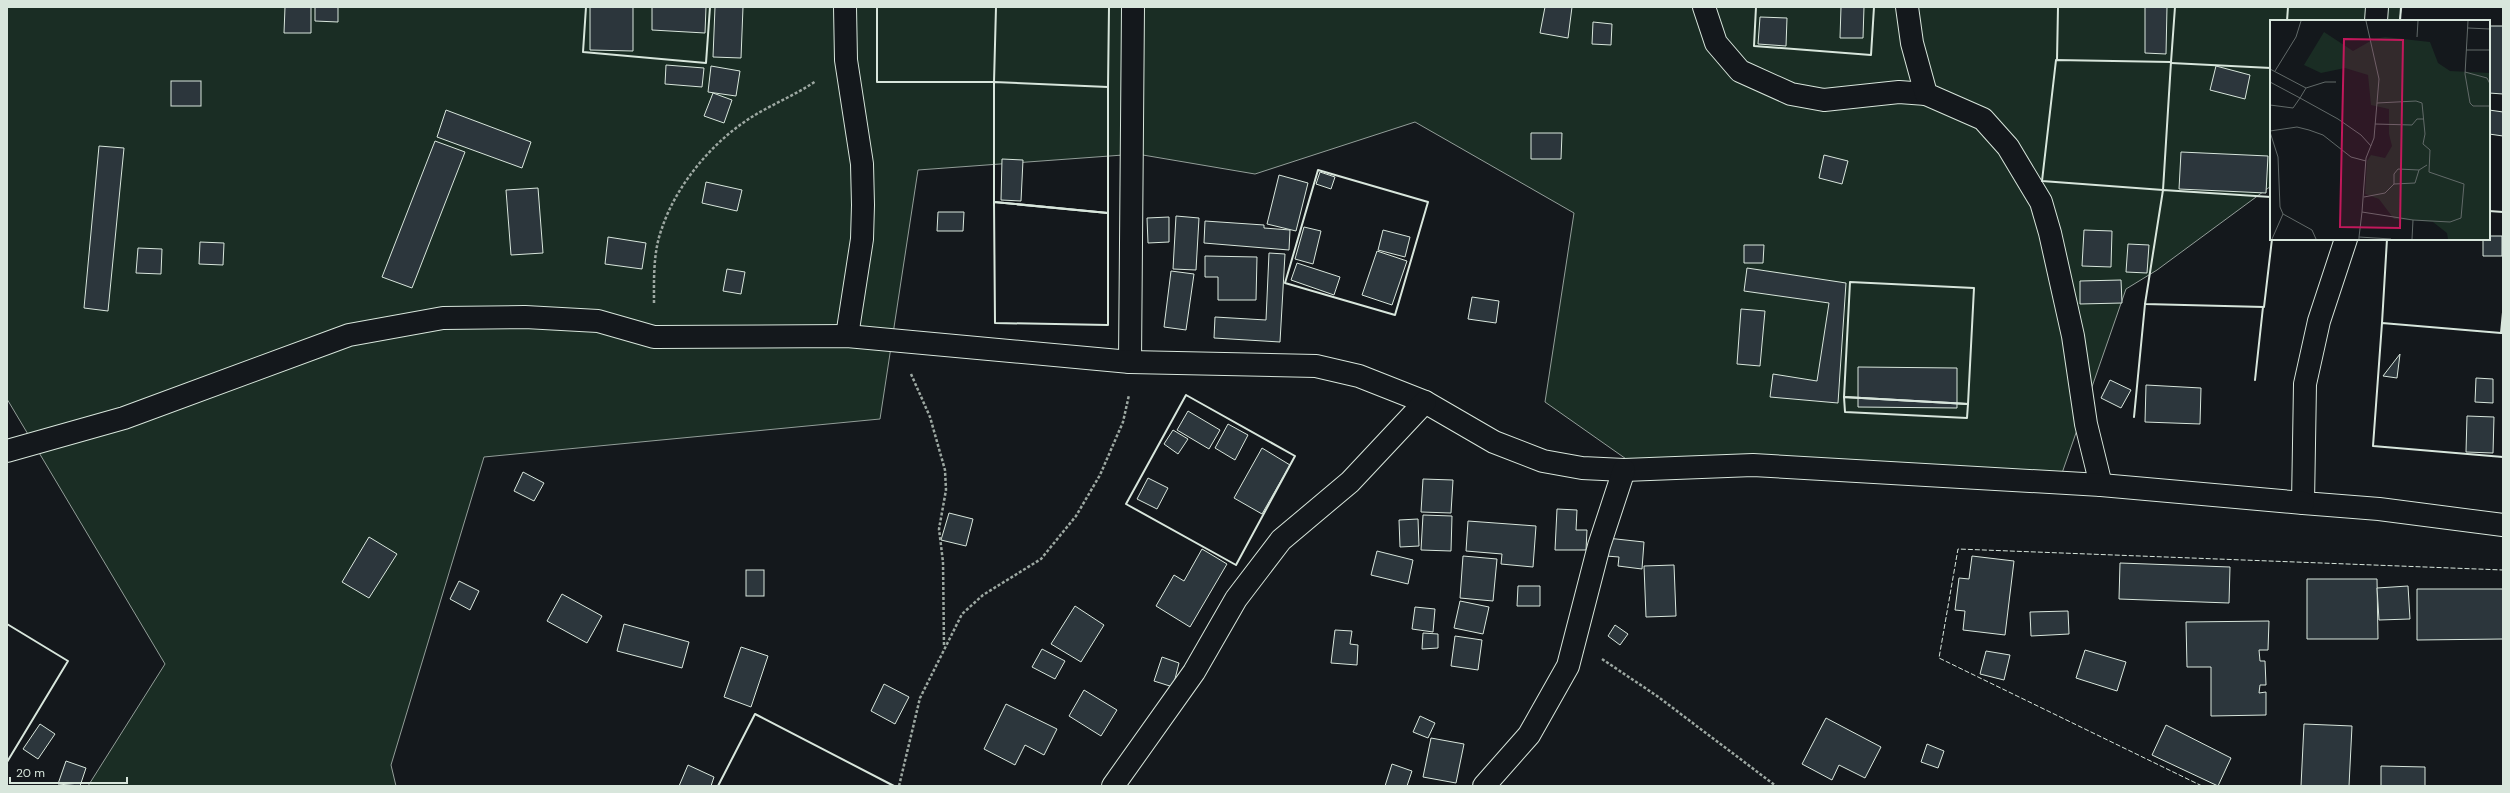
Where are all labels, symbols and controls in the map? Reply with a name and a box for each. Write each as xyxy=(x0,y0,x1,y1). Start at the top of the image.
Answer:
inset map xyxy=(2270,20,2490,240)
scale bar xyxy=(10,759,127,785)
text: 20 m xyxy=(16,765,45,781)

